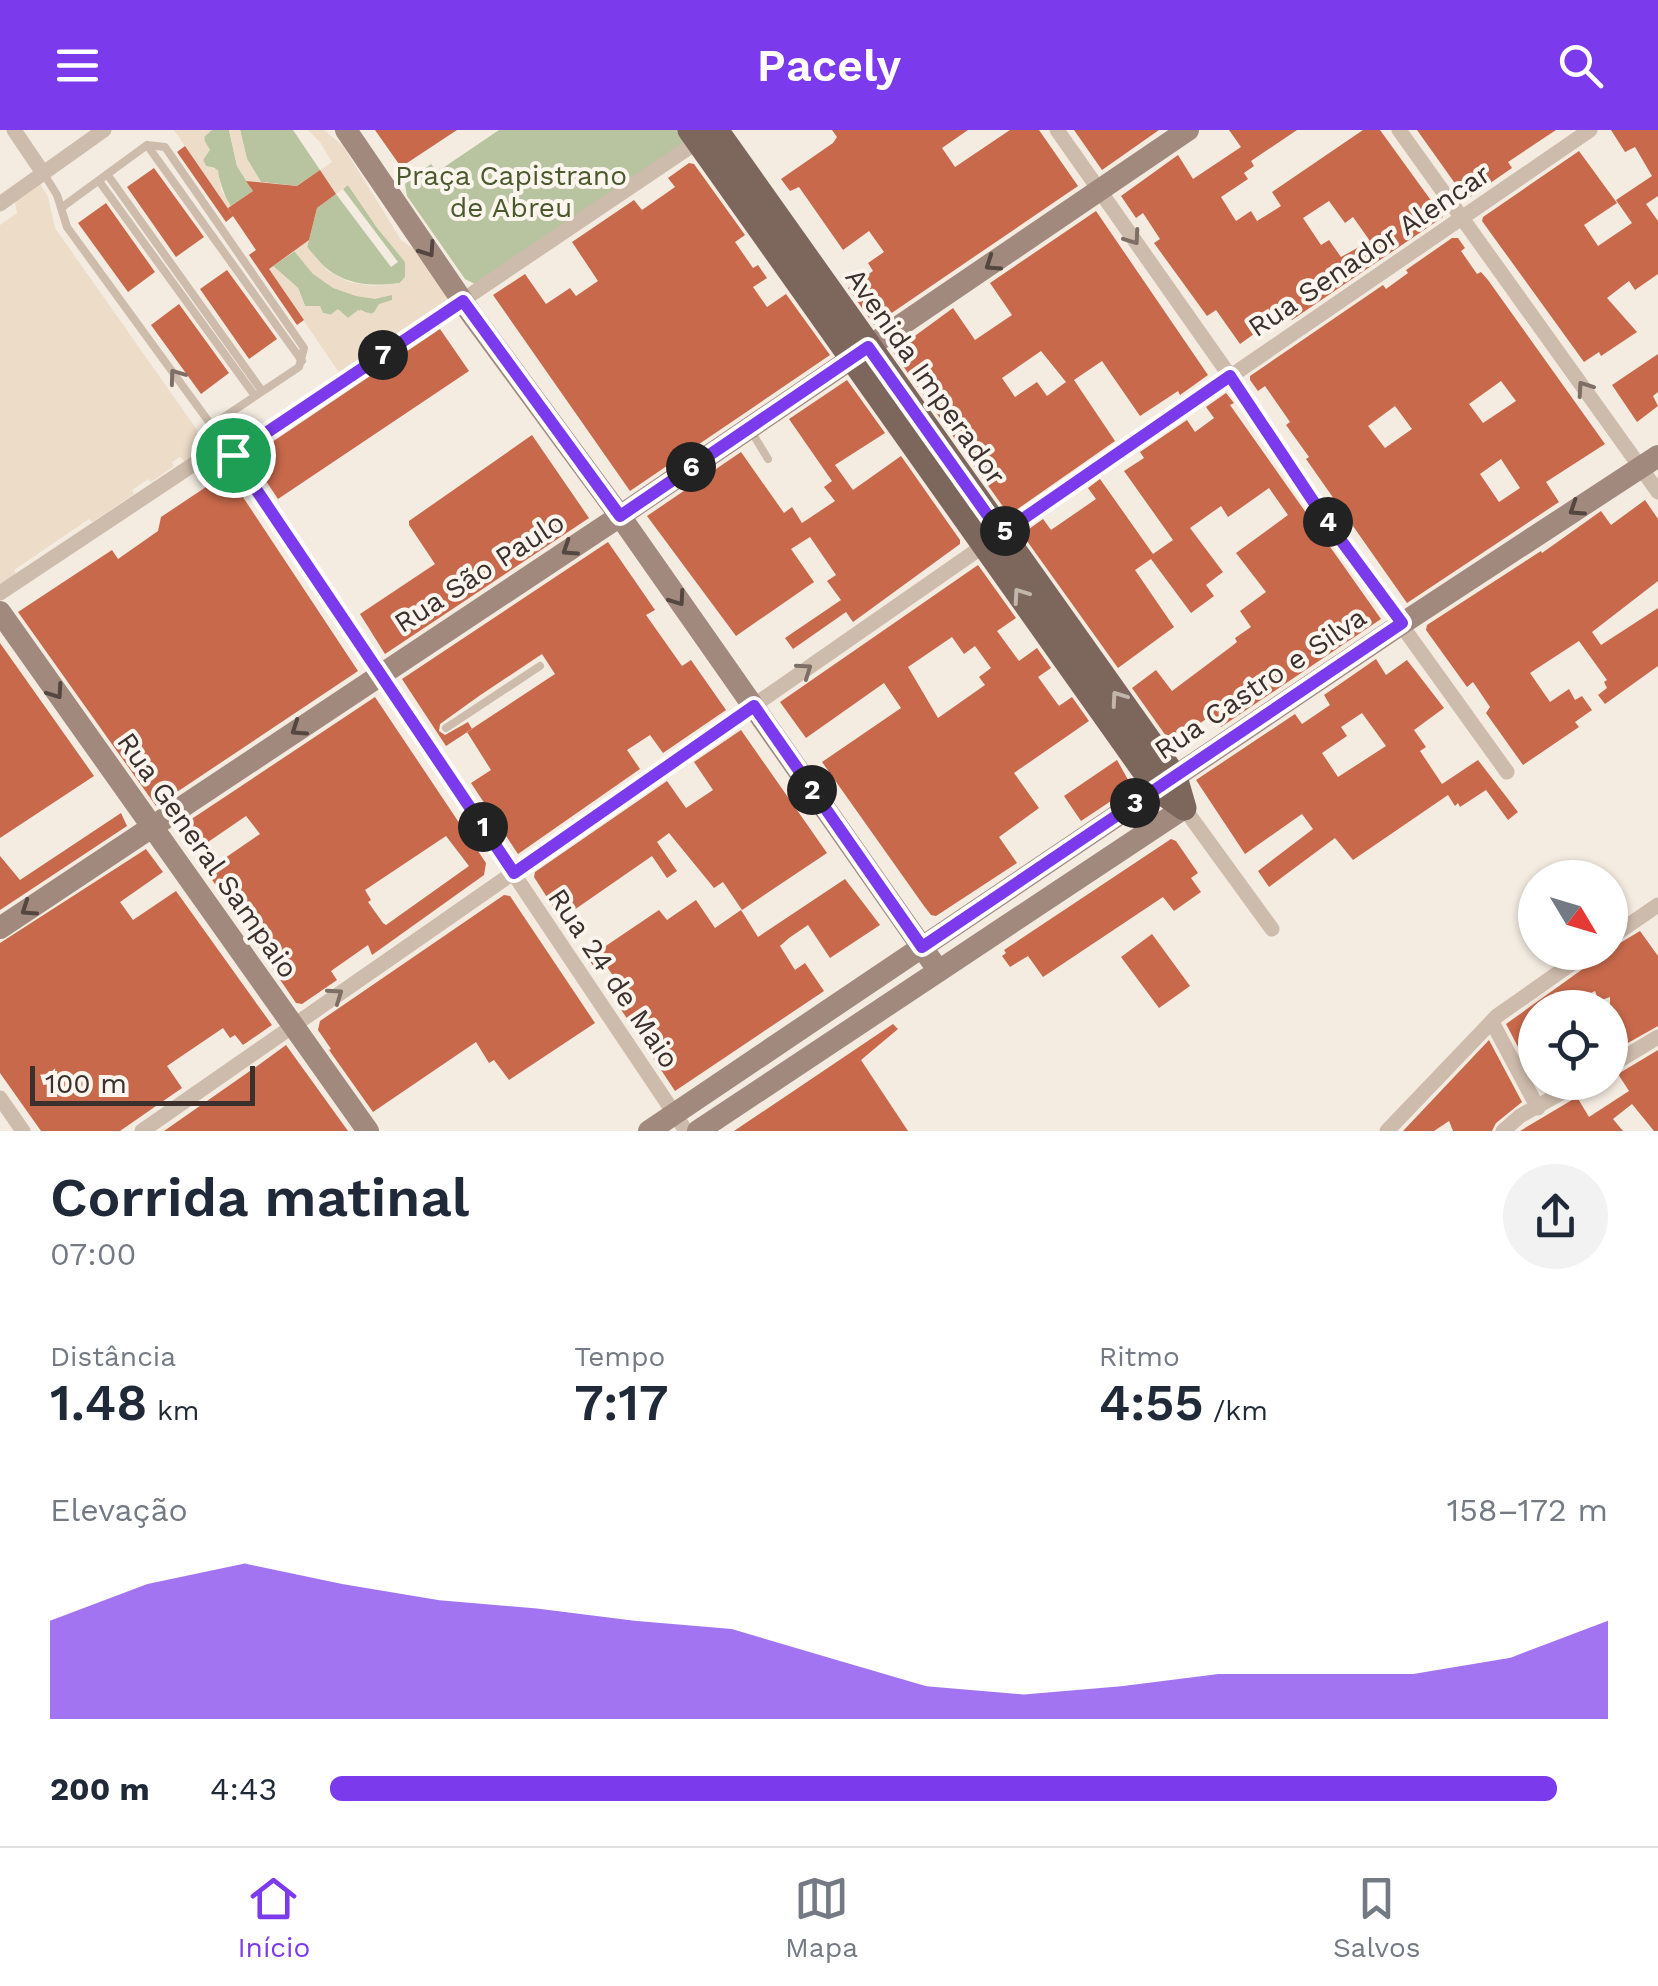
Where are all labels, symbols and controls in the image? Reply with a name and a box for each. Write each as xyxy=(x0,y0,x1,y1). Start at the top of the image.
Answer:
icon: menu xyxy=(50,38,105,93)
icon: search xyxy=(1553,38,1608,93)
text: Pacely xyxy=(757,39,901,92)
street label: Rua Senador Alencar xyxy=(1242,157,1497,344)
park label: Praça Capistrano de Abreu xyxy=(395,159,627,224)
one-way arrow xyxy=(1121,227,1139,246)
one-way arrow xyxy=(416,238,434,257)
one-way arrow xyxy=(985,251,1003,270)
street label: Avenida Imperador xyxy=(838,262,1013,491)
pin: 7 xyxy=(358,330,408,380)
text: 7 xyxy=(374,338,392,371)
one-way arrow xyxy=(170,369,188,387)
one-way arrow xyxy=(1578,380,1596,399)
pin xyxy=(191,413,276,498)
icon: arrive xyxy=(206,428,261,483)
pin: 6 xyxy=(666,442,716,492)
text: 6 xyxy=(682,450,700,483)
pin: 4 xyxy=(1303,497,1353,547)
one-way arrow xyxy=(1569,497,1588,515)
street label: Rua São Paulo xyxy=(388,505,570,640)
text: 4 xyxy=(1319,505,1337,538)
pin: 5 xyxy=(980,506,1030,556)
text: 5 xyxy=(997,514,1013,547)
one-way arrow xyxy=(562,537,580,556)
one-way arrow xyxy=(1014,587,1032,606)
one-way arrow xyxy=(666,588,684,607)
street label: Rua Castro e Silva xyxy=(1148,600,1373,766)
one-way arrow xyxy=(794,664,812,682)
one-way arrow xyxy=(44,681,62,699)
one-way arrow xyxy=(1112,690,1130,709)
one-way arrow xyxy=(291,716,309,735)
street label: Rua General Sampaio xyxy=(110,726,305,984)
pin: 2 xyxy=(787,765,837,815)
text: 2 xyxy=(804,773,820,806)
pin: 3 xyxy=(1110,778,1160,828)
text: 3 xyxy=(1127,786,1143,819)
pin: 1 xyxy=(458,802,508,852)
text: 1 xyxy=(477,810,489,843)
north arrow xyxy=(1518,860,1628,970)
map controls xyxy=(1518,860,1628,1100)
street label: Rua 24 de Maio xyxy=(541,882,686,1074)
one-way arrow xyxy=(20,897,38,916)
one-way arrow xyxy=(325,989,344,1007)
button: locate xyxy=(1518,990,1628,1100)
scale bar xyxy=(30,1061,255,1106)
text: 100 m xyxy=(45,1067,127,1100)
button: share xyxy=(1503,1164,1608,1269)
text: Corrida matinal xyxy=(50,1165,469,1229)
text: 07:00 xyxy=(50,1235,137,1273)
text: Distância xyxy=(50,1340,176,1373)
text: Tempo xyxy=(574,1340,665,1373)
text: Ritmo xyxy=(1099,1340,1180,1373)
text: 1.48 xyxy=(50,1373,147,1432)
text: 7:17 xyxy=(574,1373,669,1432)
text: 4:55 xyxy=(1099,1373,1204,1432)
text: km xyxy=(147,1394,199,1427)
text: /km xyxy=(1204,1394,1268,1427)
text: Elevação xyxy=(50,1491,188,1529)
text: 158–172 m xyxy=(1447,1491,1608,1529)
text: 200 m xyxy=(50,1770,150,1808)
text: 4:43 xyxy=(210,1770,277,1808)
tab: Início xyxy=(237,1871,310,1964)
tab: Mapa xyxy=(785,1871,858,1964)
tab: Salvos xyxy=(1333,1871,1421,1964)

